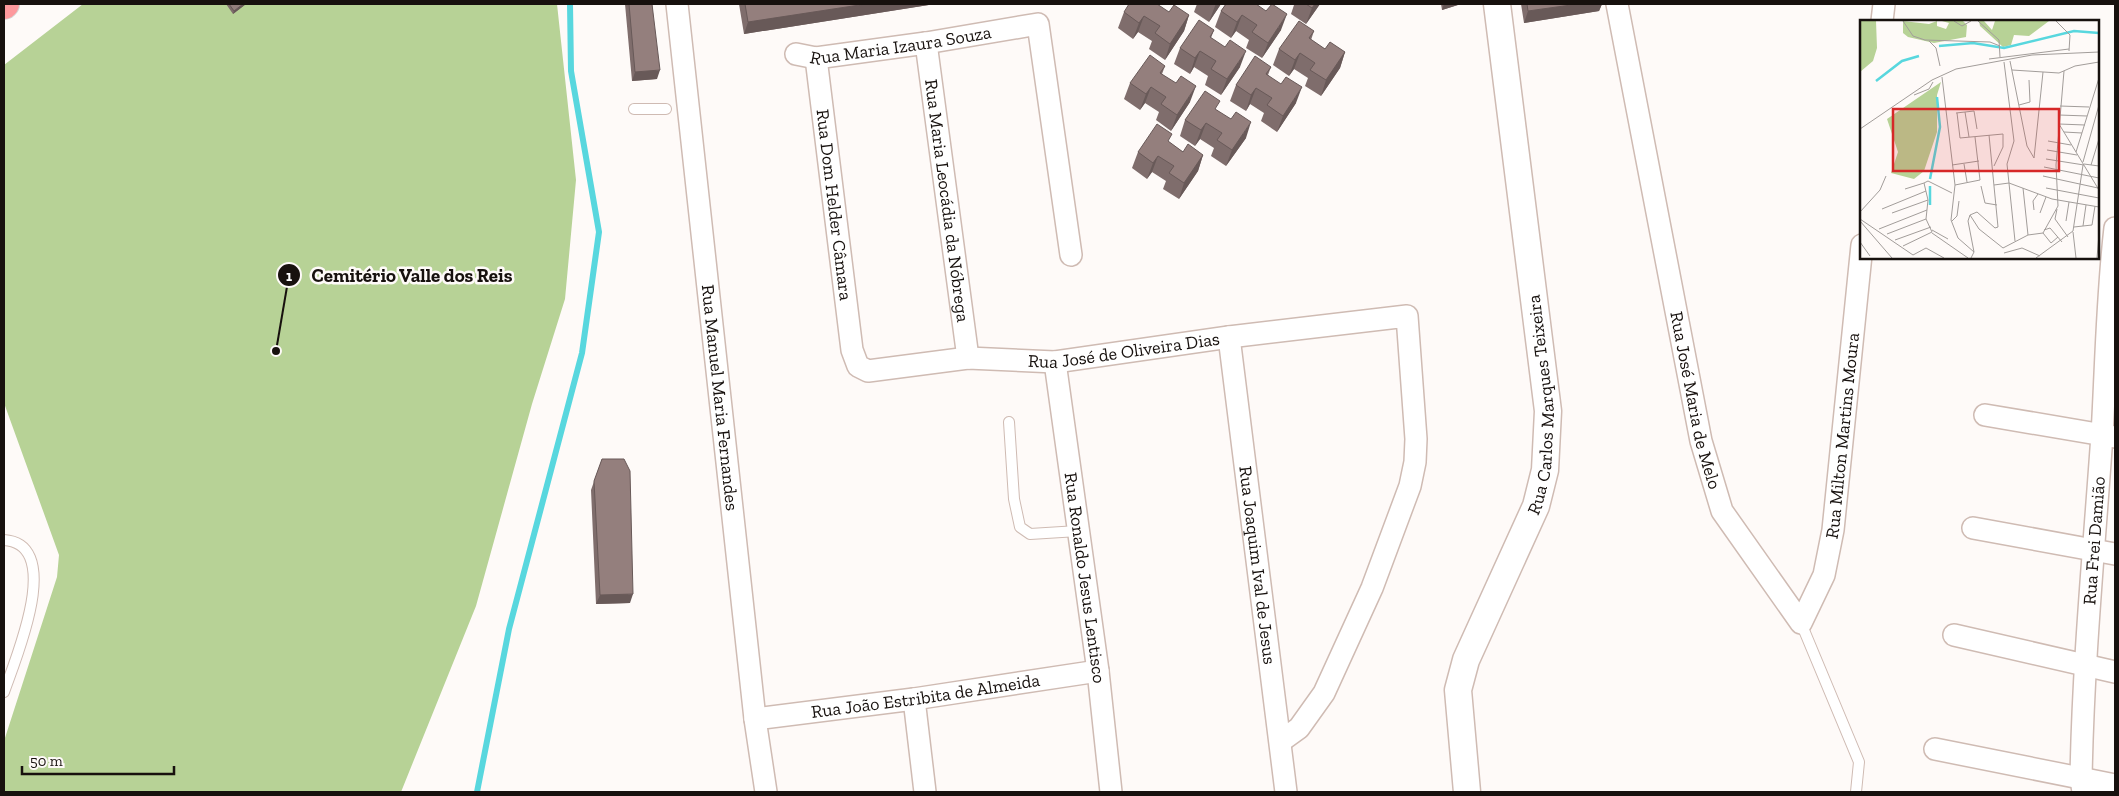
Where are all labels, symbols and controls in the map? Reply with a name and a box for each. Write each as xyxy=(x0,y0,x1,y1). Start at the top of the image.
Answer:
inset map xyxy=(1860,20,2099,259)
street label: Rua Maria Izaura Souza xyxy=(808,21,993,70)
street label: Rua Maria Leocádia da Nóbrega xyxy=(920,78,974,324)
street label: Rua Dom Helder Câmara xyxy=(811,108,857,302)
callout: Cemitério Valle dos Reis xyxy=(276,258,523,292)
text: Cemitério Valle dos Reis xyxy=(312,264,513,287)
text: 1 xyxy=(286,267,292,285)
street label: Rua Manuel Maria Fernandes xyxy=(697,283,743,512)
street label: Rua Carlos Marques Teixeira xyxy=(1522,293,1559,518)
street label: Rua José Maria de Melo xyxy=(1665,310,1726,492)
street label: Rua José de Oliveira Dias xyxy=(1028,327,1221,373)
street label: Rua Milton Martins Moura xyxy=(1820,331,1864,541)
street label: Rua Joaquim Ival de Jesus xyxy=(1234,465,1281,666)
street label: Rua Ronaldo Jesus Lentisco xyxy=(1059,471,1110,685)
street label: Rua Frei Damião xyxy=(2078,475,2110,606)
street label: Rua João Estribita de Almeida xyxy=(810,669,1042,723)
scale bar xyxy=(22,744,175,776)
text: 50 m xyxy=(30,752,63,770)

